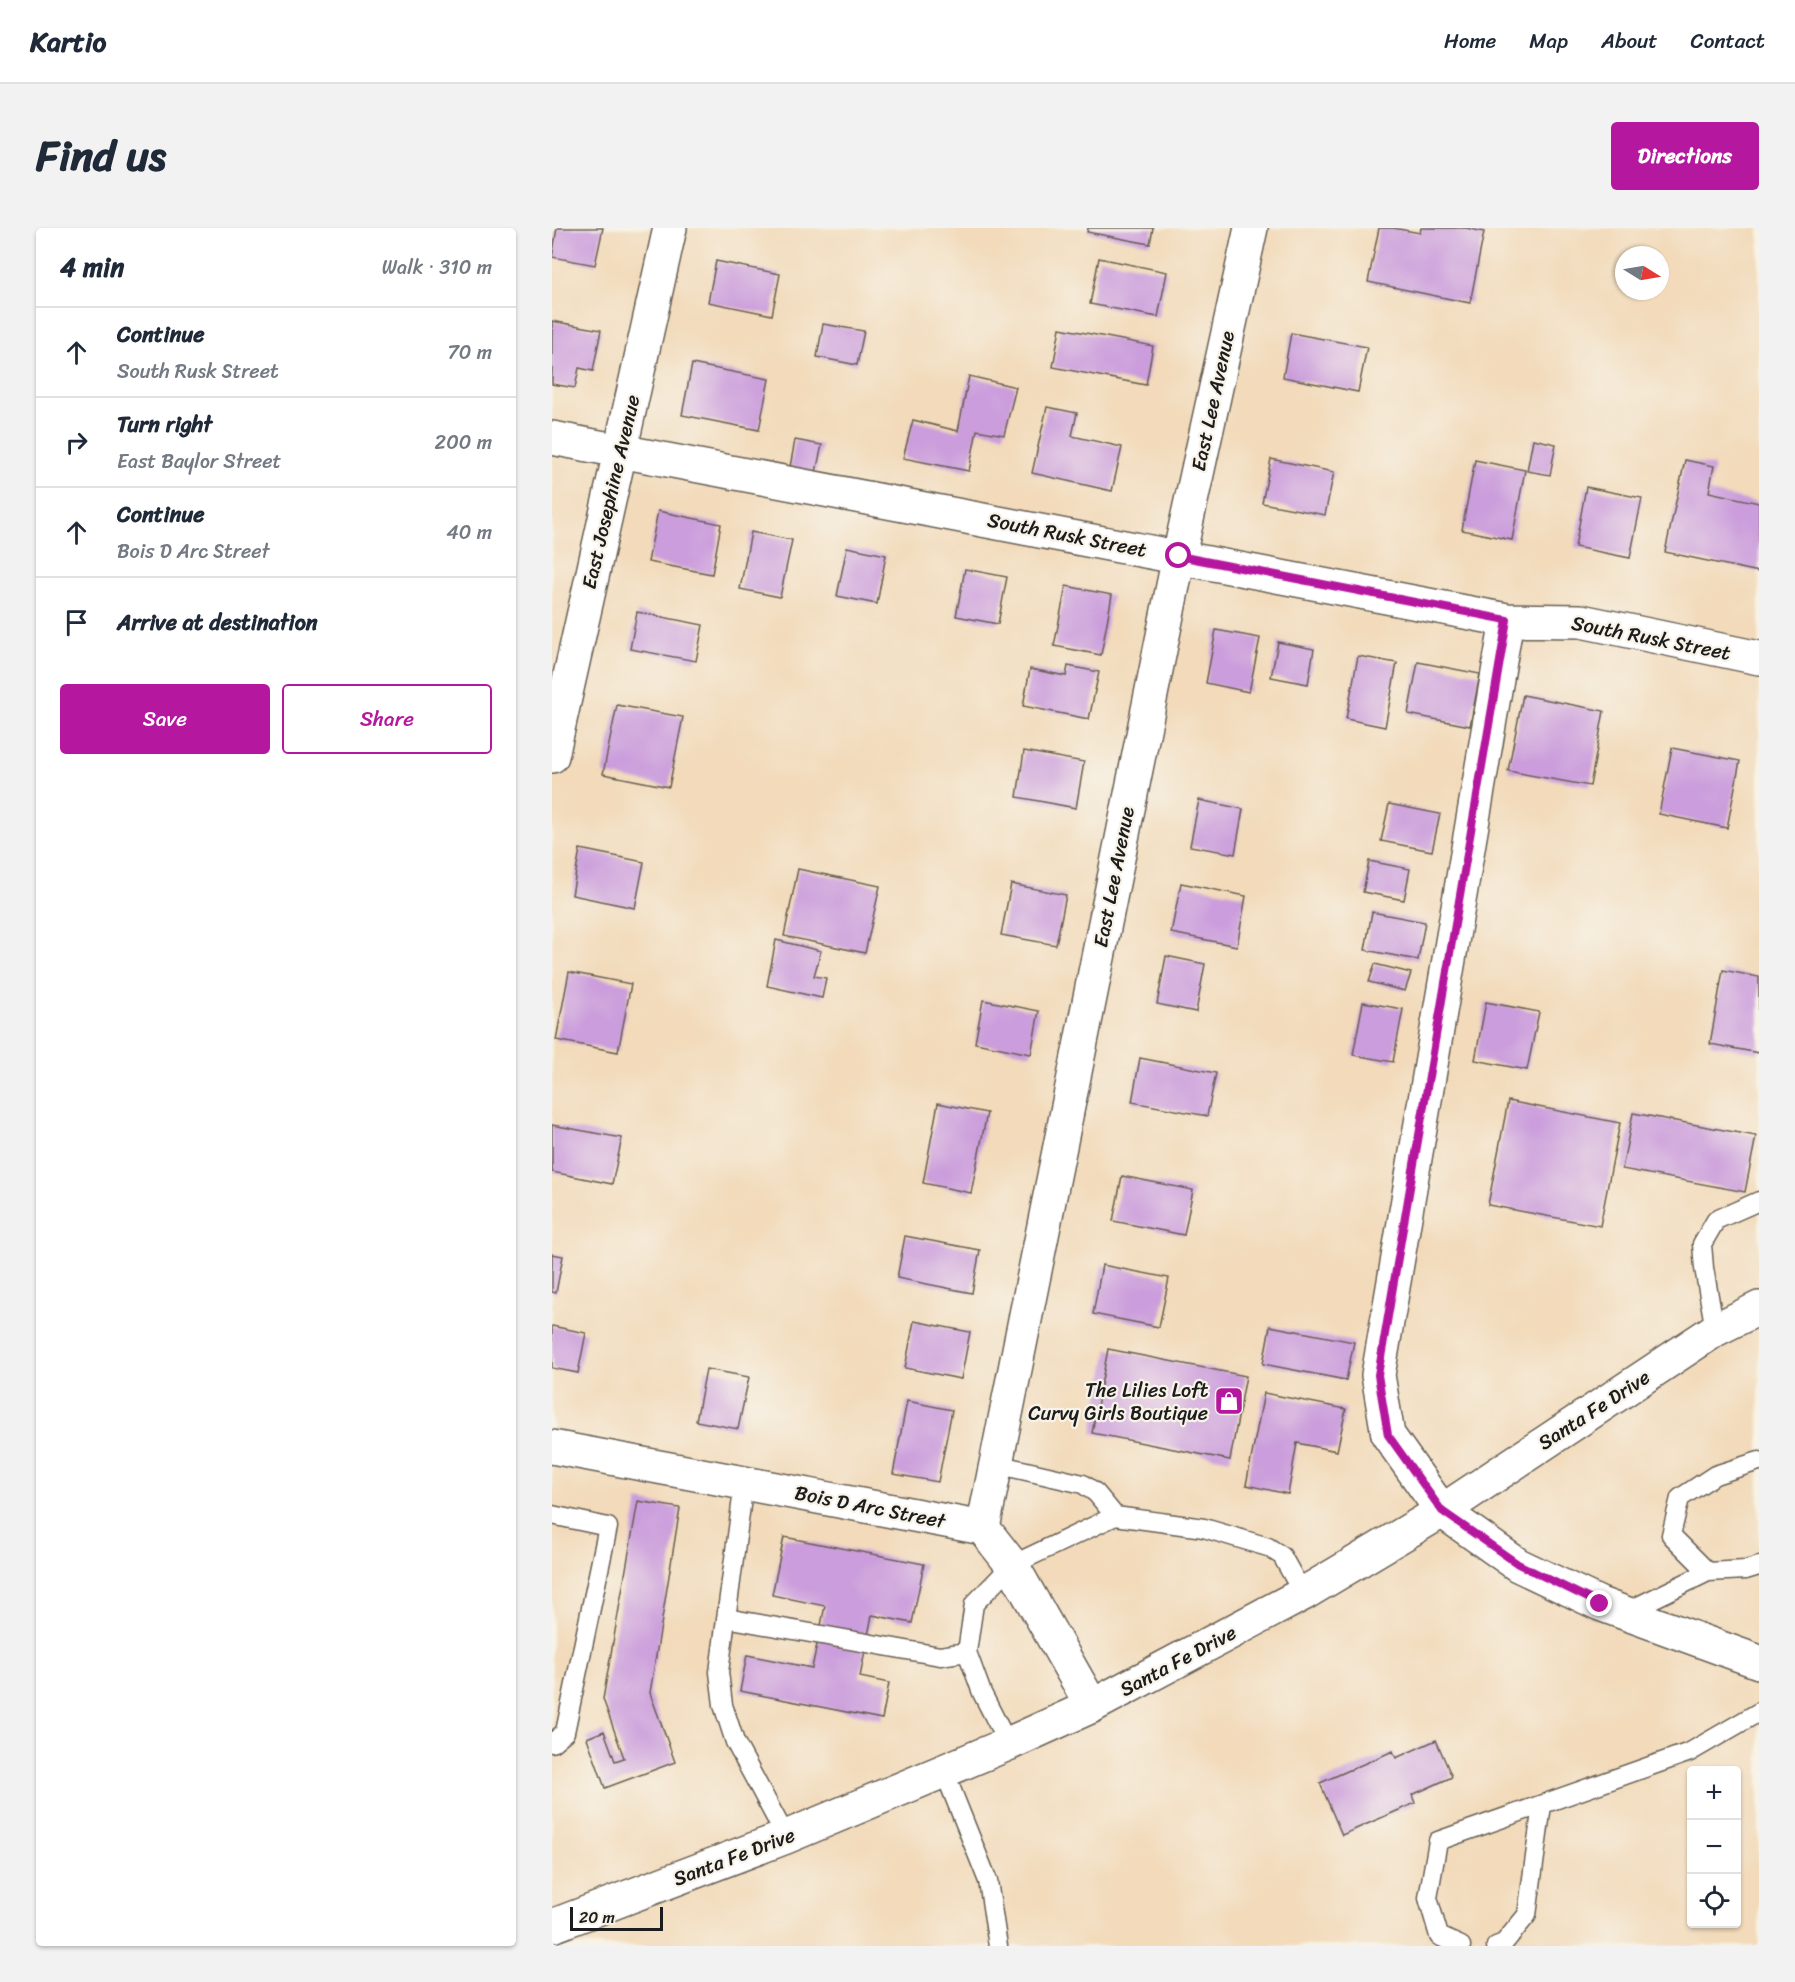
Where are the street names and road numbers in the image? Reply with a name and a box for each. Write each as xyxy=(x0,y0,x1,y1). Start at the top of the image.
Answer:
street label: East Lee Avenue xyxy=(1181,327,1245,474)
street label: East Josephine Avenue xyxy=(572,391,650,593)
street label: South Rusk Street xyxy=(984,502,1150,568)
street label: South Rusk Street xyxy=(1568,605,1734,671)
street label: East Lee Avenue xyxy=(1083,803,1145,950)
street label: Santa Fe Drive xyxy=(1531,1360,1657,1460)
street label: Bois D Arc Street xyxy=(792,1475,949,1539)
street label: Santa Fe Drive xyxy=(1113,1615,1243,1707)
street label: Santa Fe Drive xyxy=(668,1818,800,1896)

